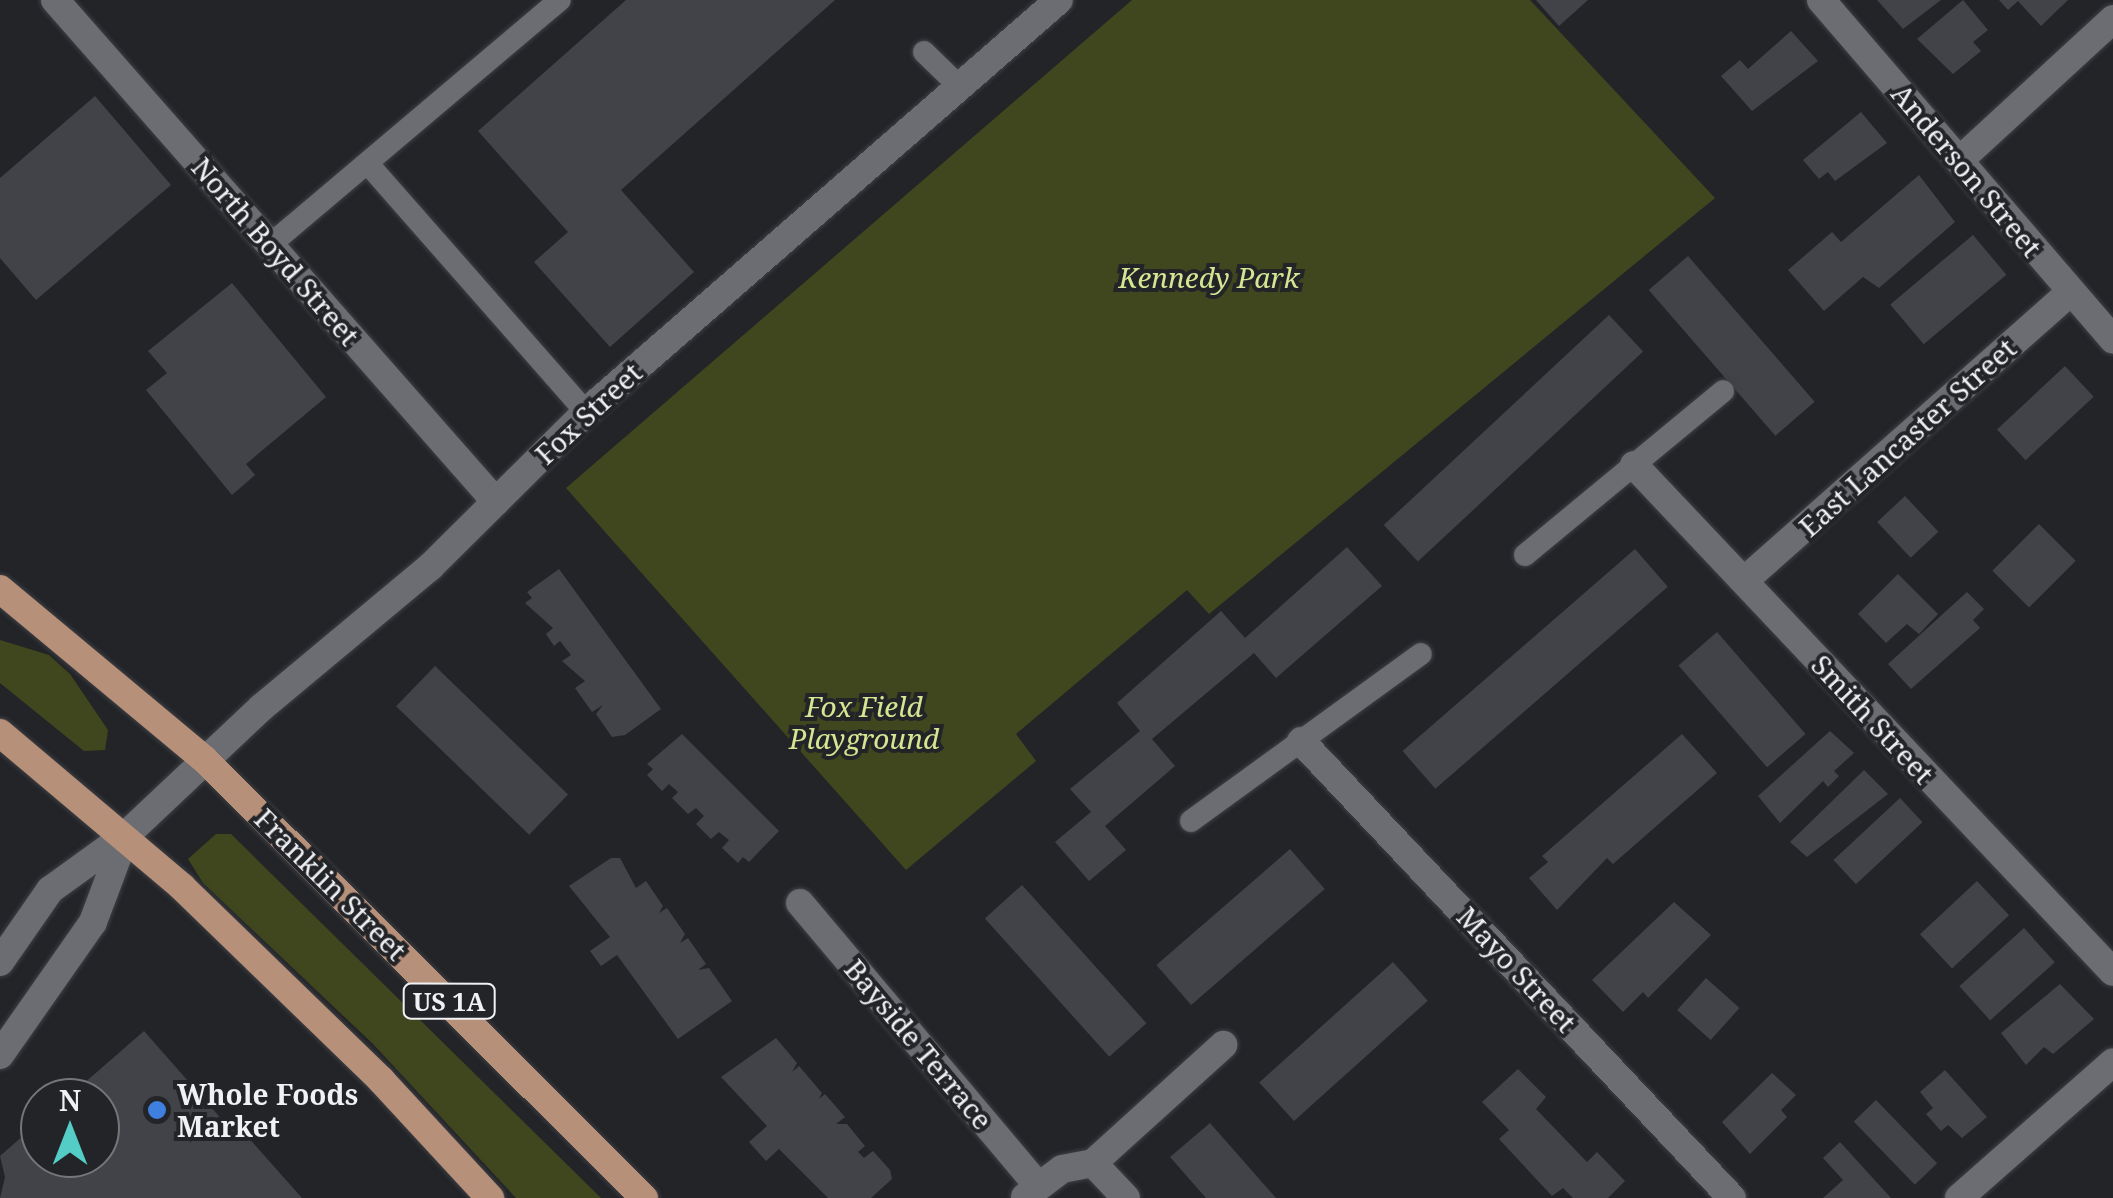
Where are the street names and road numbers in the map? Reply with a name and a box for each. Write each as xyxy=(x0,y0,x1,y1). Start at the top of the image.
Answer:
street label: Anderson Street xyxy=(1885,77,2049,263)
street label: North Boyd Street xyxy=(185,150,367,352)
street label: East Lancaster Street xyxy=(1792,331,2022,543)
street label: Fox Street xyxy=(528,355,648,471)
street label: Smith Street xyxy=(1805,648,1941,790)
street label: Franklin Street xyxy=(248,801,414,967)
street label: Mayo Street xyxy=(1451,899,1583,1039)
street label: Bayside Terrace xyxy=(838,952,1000,1136)
road number: US 1A xyxy=(402,981,496,1021)

